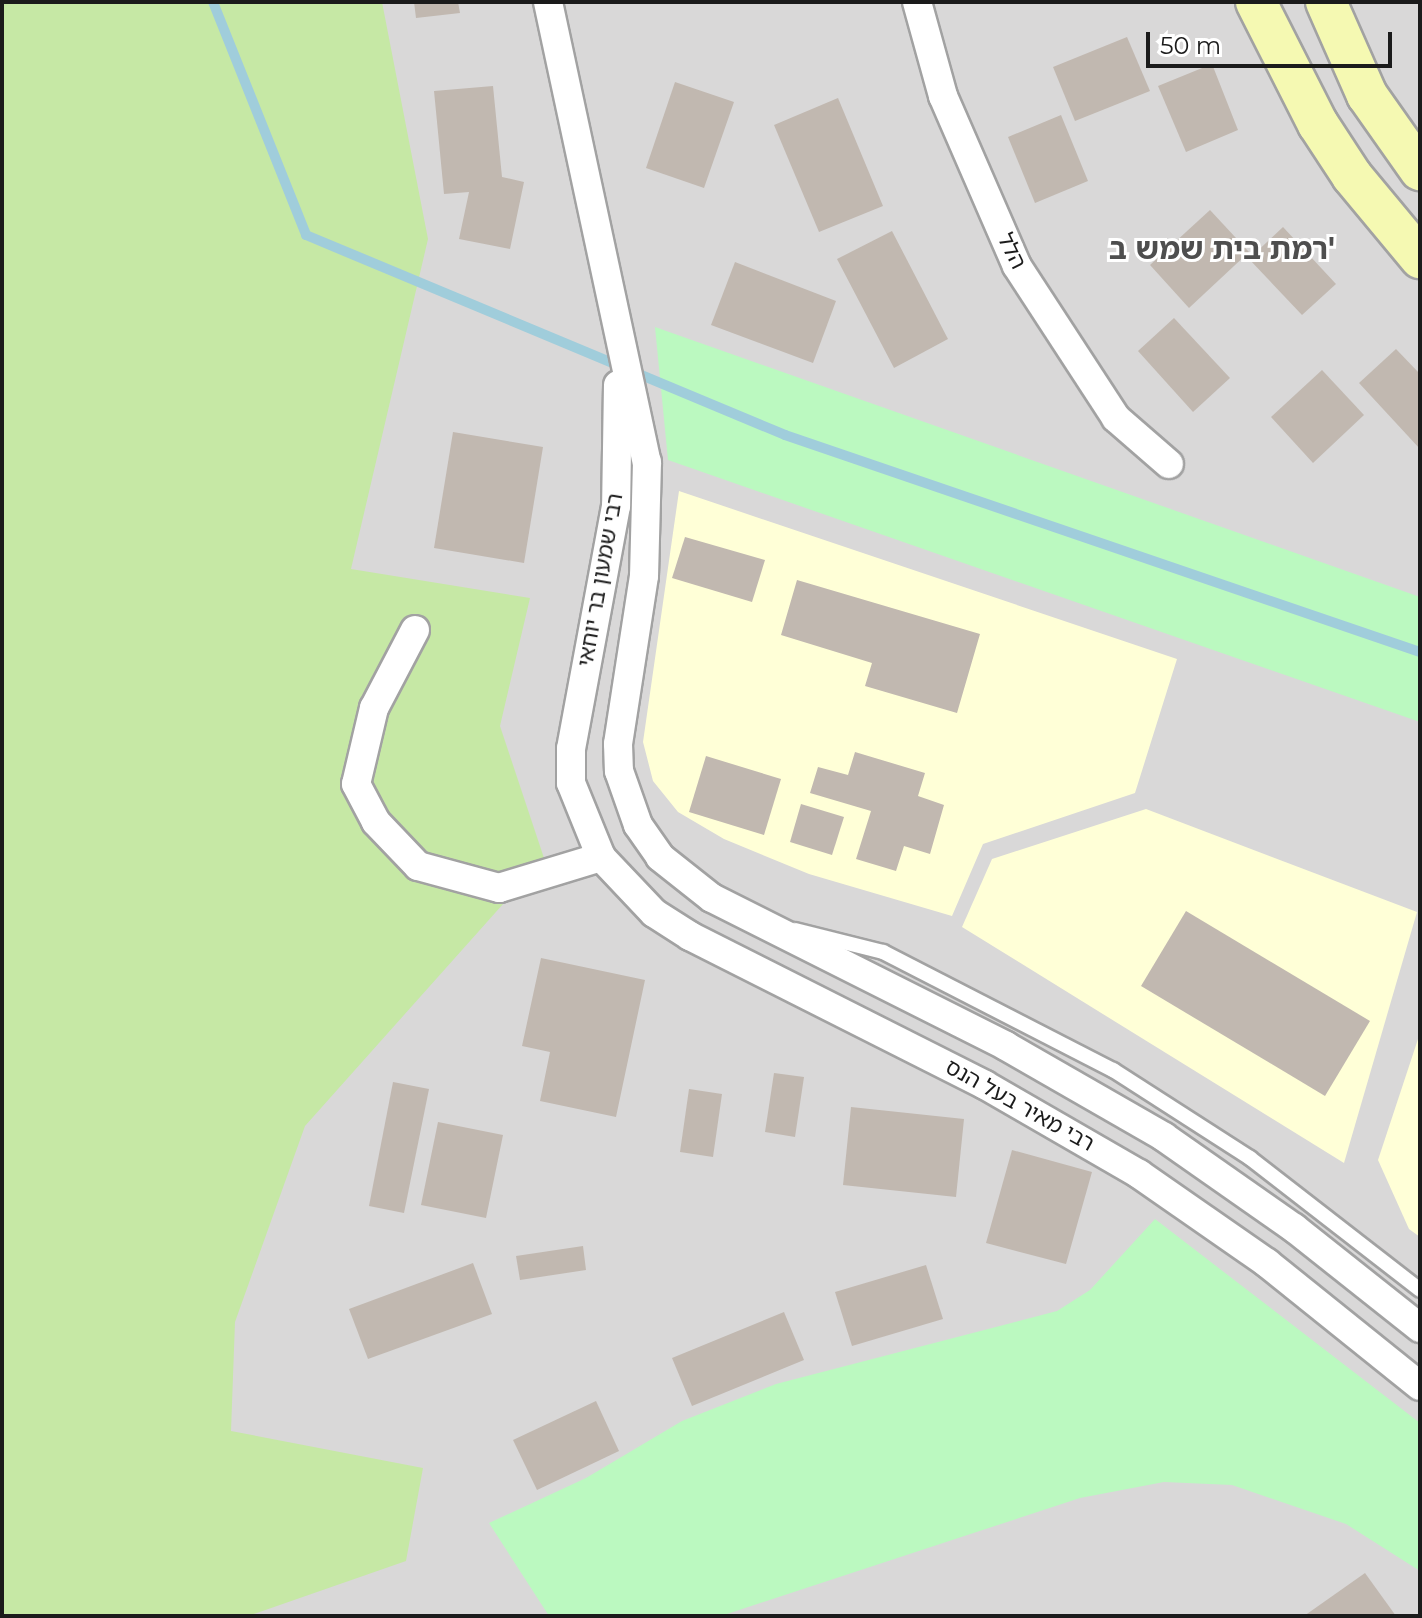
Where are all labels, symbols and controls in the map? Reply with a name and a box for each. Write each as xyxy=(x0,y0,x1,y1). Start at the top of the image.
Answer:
scale bar xyxy=(1150,16,1396,66)
text: 50 m xyxy=(1160,31,1221,60)
street label: הלל xyxy=(992,229,1032,273)
district label: רמת בית שמש ב' xyxy=(1109,231,1335,267)
street label: רבי שמעון בר יוחאי xyxy=(572,491,628,669)
street label: רבי מאיר בעל הנס xyxy=(941,1053,1099,1157)

